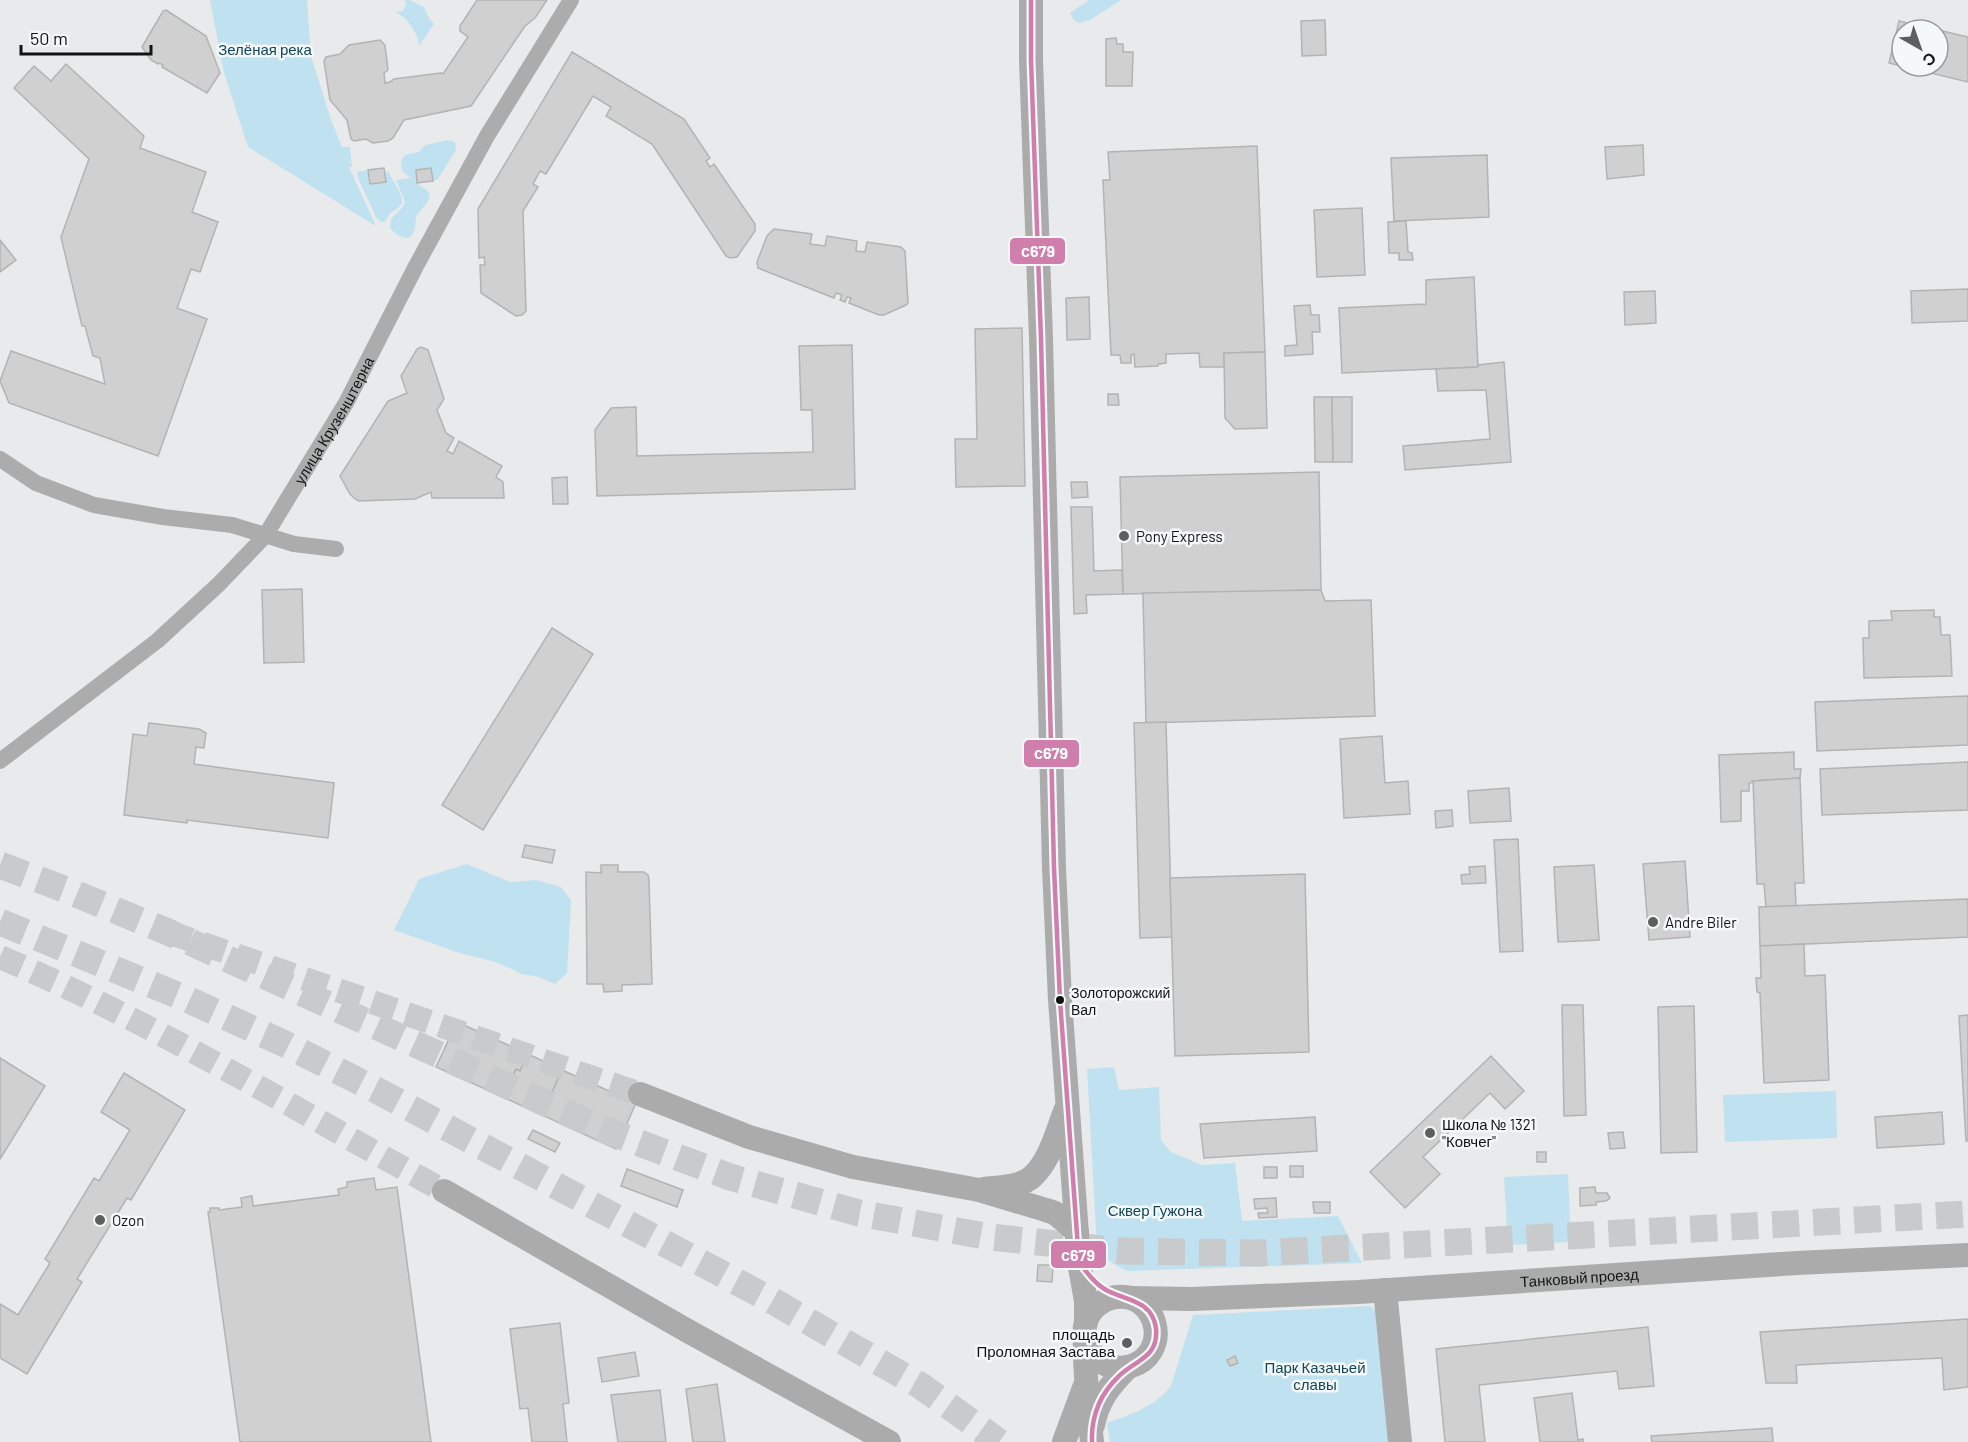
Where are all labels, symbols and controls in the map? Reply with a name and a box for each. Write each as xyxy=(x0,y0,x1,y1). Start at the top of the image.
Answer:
scale bar xyxy=(21,18,152,56)
north arrow xyxy=(1890,18,1950,78)
text: 50 m xyxy=(30,27,68,49)
park label: Зелёная река xyxy=(218,40,312,58)
text: С xyxy=(1919,49,1940,71)
line badge: с679 xyxy=(1009,237,1066,265)
text: с679 xyxy=(1021,241,1055,260)
street label: улица Крузенштерна xyxy=(290,353,378,487)
place label: Pony Express xyxy=(1136,527,1223,545)
marker: Pony Express xyxy=(1117,529,1131,543)
line badge: с679 xyxy=(1023,739,1080,768)
text: с679 xyxy=(1034,743,1068,762)
place label: Andre Biler xyxy=(1665,913,1737,931)
marker: Andre Biler xyxy=(1646,915,1660,929)
place label: Золоторожский Вал xyxy=(1071,984,1170,1018)
marker: Золоторожский Вал xyxy=(1054,994,1066,1006)
place label: Школа № 1321 "Ковчег" xyxy=(1442,1115,1536,1150)
marker: Школа № 1321 "Ковчег" xyxy=(1423,1126,1437,1140)
park label: Сквер Гужона xyxy=(1108,1201,1203,1219)
place label: Ozon xyxy=(112,1211,144,1229)
marker: Ozon xyxy=(93,1213,107,1227)
line badge: с679 xyxy=(1050,1240,1107,1269)
text: с679 xyxy=(1061,1245,1095,1264)
street label: Танковый проезд xyxy=(1520,1264,1639,1290)
place label: площадь Проломная Застава xyxy=(976,1325,1116,1360)
marker: площадь Проломная Застава xyxy=(1120,1336,1134,1350)
park label: Парк Казачьей славы xyxy=(1264,1358,1366,1393)

